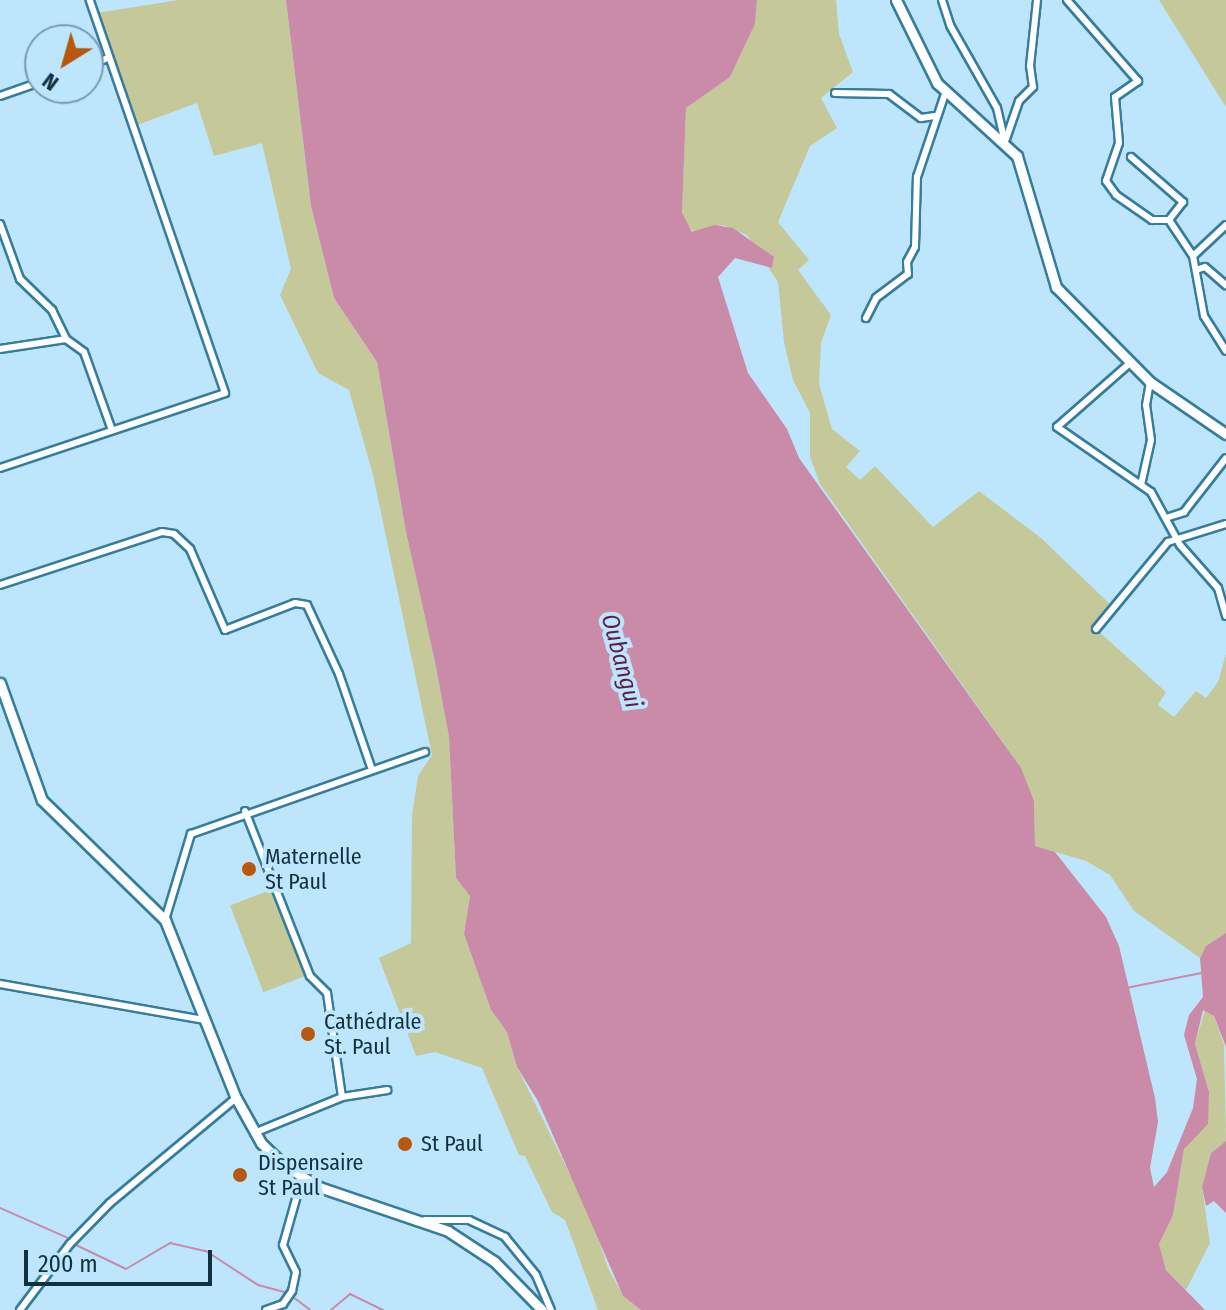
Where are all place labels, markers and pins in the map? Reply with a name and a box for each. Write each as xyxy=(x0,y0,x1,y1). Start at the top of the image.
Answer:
place label: Maternelle St Paul xyxy=(265,843,362,894)
marker: Maternelle St Paul xyxy=(240,860,258,878)
place label: Cathédrale St. Paul xyxy=(324,1008,421,1060)
marker: Cathédrale St. Paul xyxy=(299,1025,317,1043)
place label: St Paul xyxy=(421,1131,483,1157)
marker: St Paul xyxy=(396,1135,414,1153)
place label: Dispensaire St Paul xyxy=(258,1149,363,1200)
marker: Dispensaire St Paul xyxy=(229,1164,251,1186)

